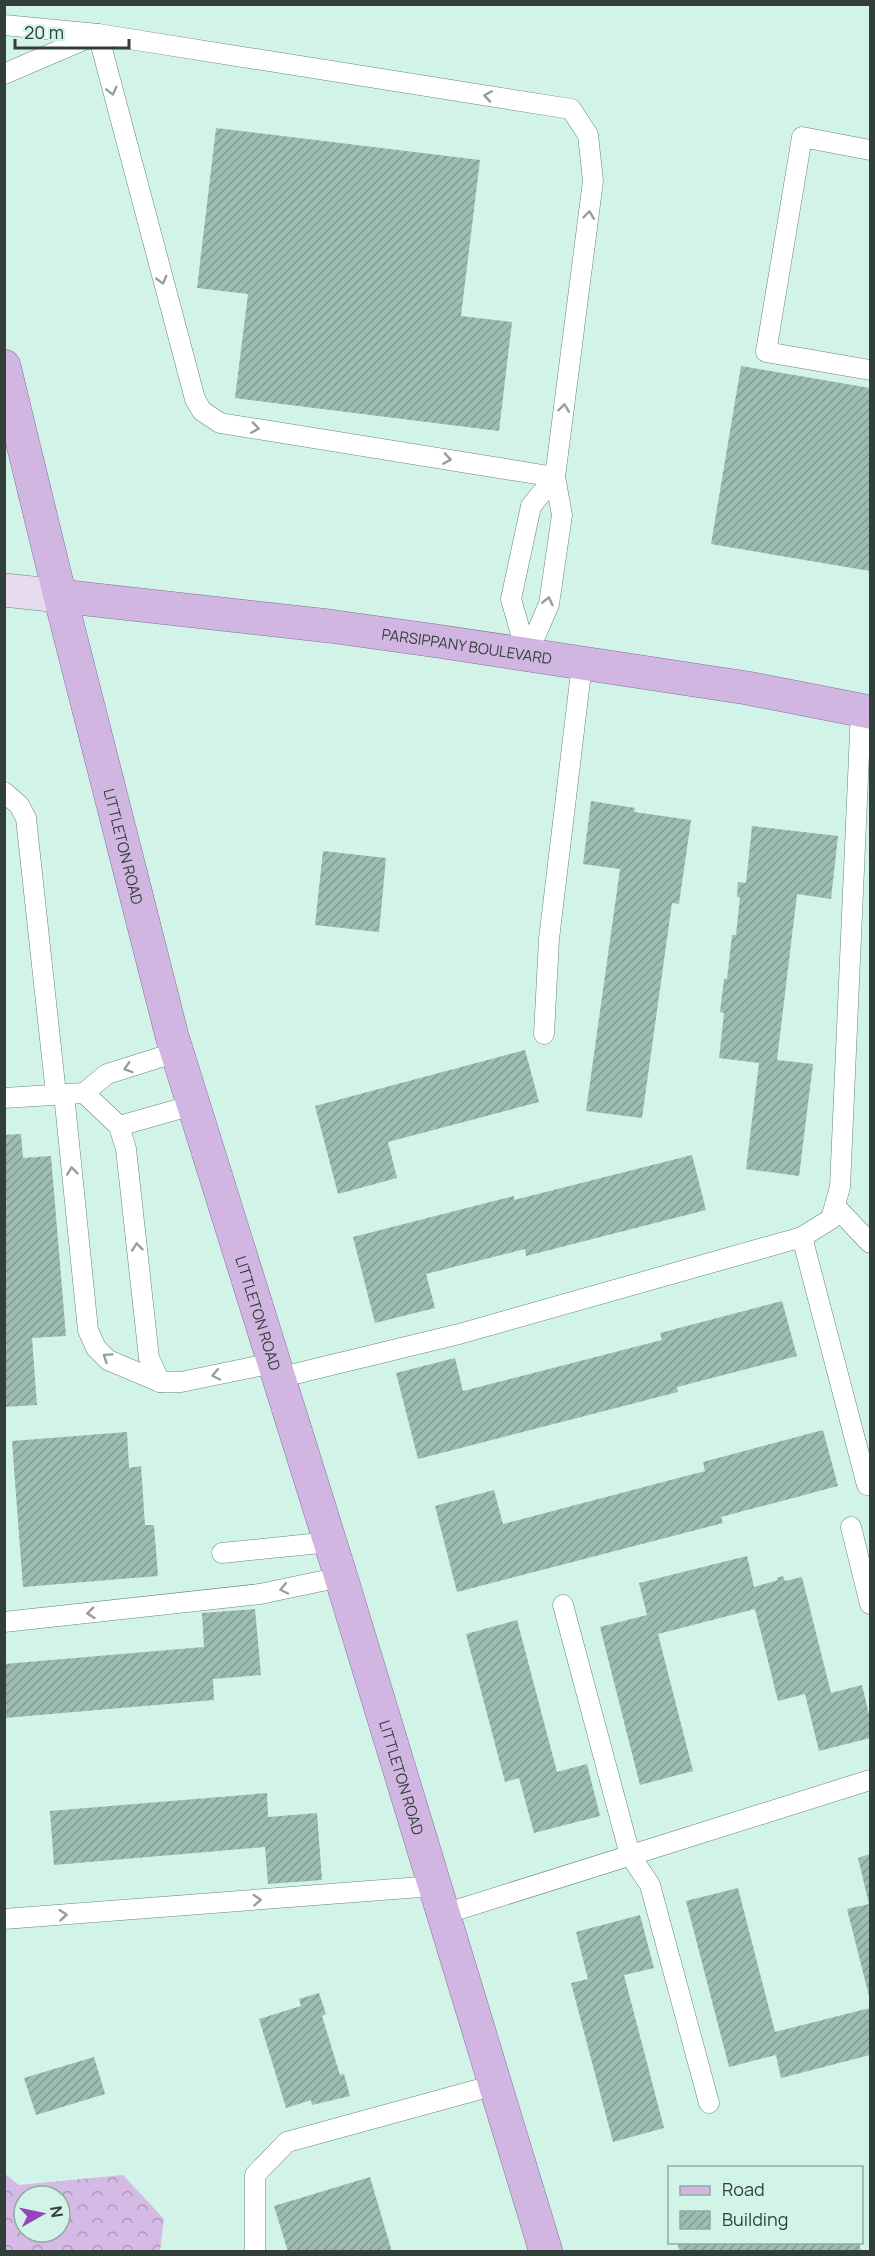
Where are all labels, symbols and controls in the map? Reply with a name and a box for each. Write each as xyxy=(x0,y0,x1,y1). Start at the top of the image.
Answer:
scale bar xyxy=(15,12,129,50)
text: 20 m xyxy=(24,20,64,44)
one-way arrow xyxy=(104,86,117,96)
one-way arrow xyxy=(484,90,493,102)
one-way arrow xyxy=(582,210,595,219)
one-way arrow xyxy=(155,274,168,284)
one-way arrow xyxy=(558,403,570,413)
one-way arrow xyxy=(250,422,259,434)
one-way arrow xyxy=(443,453,452,465)
one-way arrow xyxy=(541,596,554,606)
street label: PARSIPPANY BOULEVARD xyxy=(380,623,554,669)
street label: LITTLETON ROAD xyxy=(99,786,149,907)
one-way arrow xyxy=(123,1060,134,1073)
one-way arrow xyxy=(66,1166,79,1175)
one-way arrow xyxy=(131,1243,144,1252)
street label: LITTLETON ROAD xyxy=(231,1253,286,1373)
one-way arrow xyxy=(103,1353,114,1364)
one-way arrow xyxy=(212,1368,222,1381)
one-way arrow xyxy=(279,1582,289,1595)
one-way arrow xyxy=(86,1606,95,1619)
street label: LITTLETON ROAD xyxy=(375,1717,429,1837)
one-way arrow xyxy=(253,1893,262,1906)
one-way arrow xyxy=(58,1909,67,1922)
legend xyxy=(668,2166,863,2244)
text: Road xyxy=(722,2177,765,2201)
north arrow xyxy=(12,2184,72,2244)
text: N xyxy=(45,2204,69,2219)
text: Building xyxy=(722,2207,788,2231)

